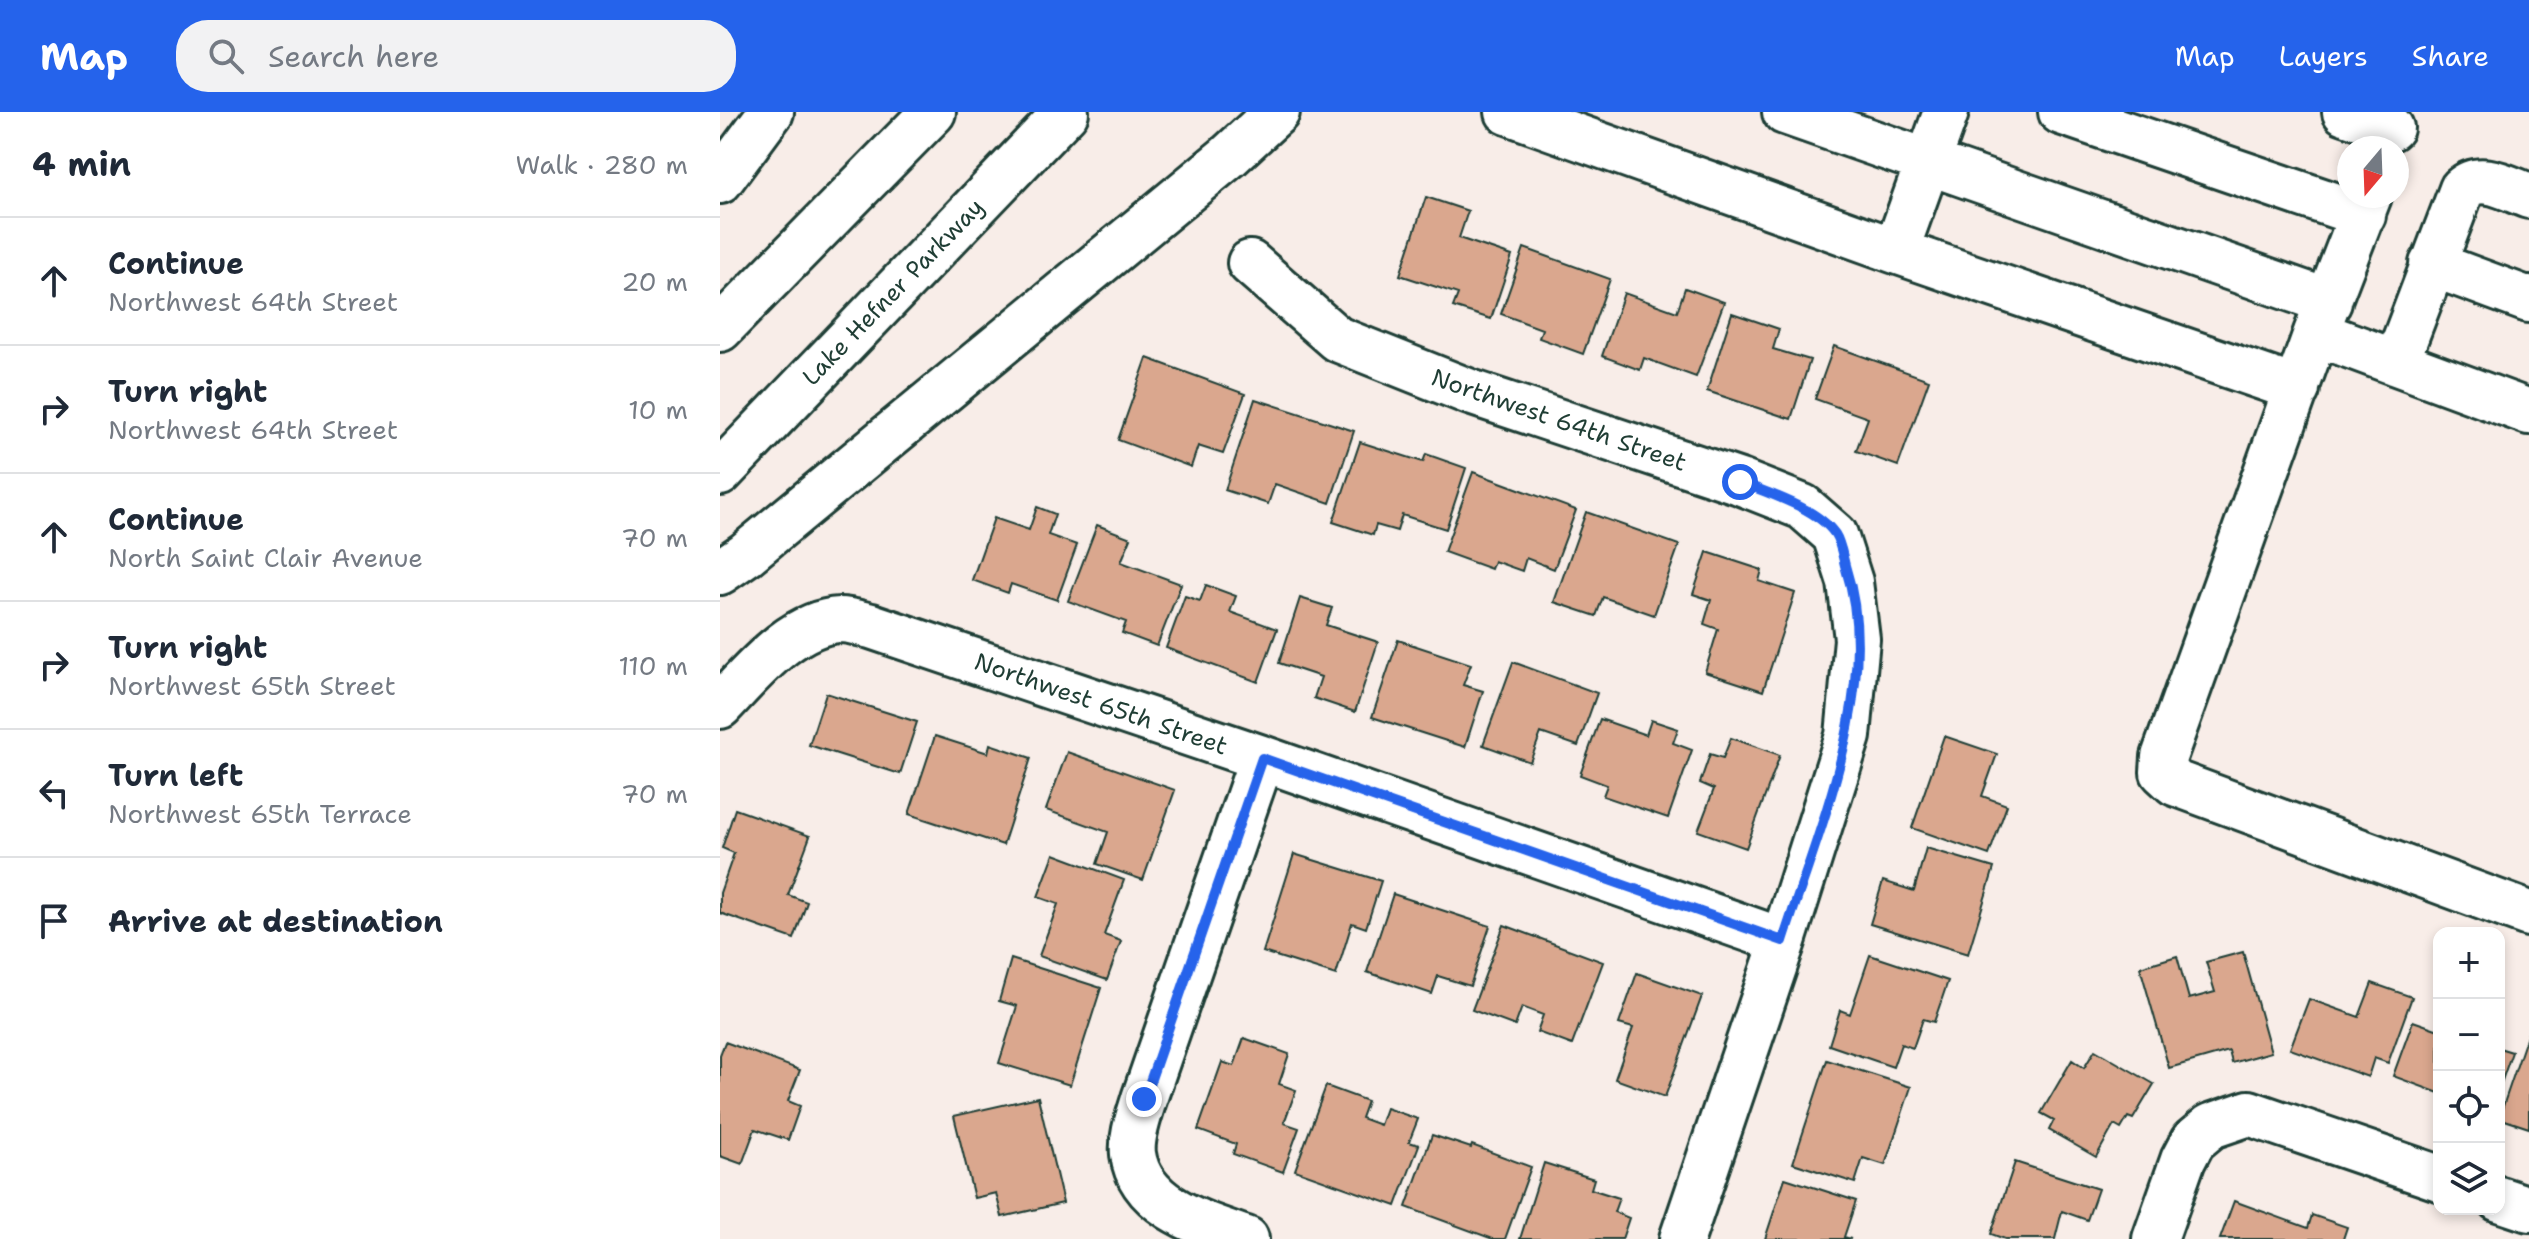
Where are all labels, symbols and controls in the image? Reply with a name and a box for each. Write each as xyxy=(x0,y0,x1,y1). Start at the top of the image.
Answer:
search box xyxy=(176,20,736,92)
text: Map xyxy=(40,31,128,82)
icon: search xyxy=(204,34,248,78)
text: Search here xyxy=(268,36,439,77)
text: Map xyxy=(2175,37,2235,75)
text: Layers xyxy=(2279,37,2368,75)
text: Share xyxy=(2412,37,2489,75)
north arrow xyxy=(2337,136,2409,208)
text: 4 min xyxy=(32,141,131,187)
text: Walk · 280 m xyxy=(516,147,688,182)
street label: Lake Hefner Parkway xyxy=(795,191,991,393)
text: Continue xyxy=(108,243,244,284)
icon: ahead xyxy=(32,259,76,303)
text: 20 m xyxy=(621,264,688,299)
text: Northwest 64th Street xyxy=(108,284,398,319)
street label: Northwest 64th Street xyxy=(1427,361,1691,479)
text: Turn right xyxy=(108,371,267,412)
icon: right xyxy=(32,387,76,431)
text: 10 m xyxy=(628,392,688,427)
text: Northwest 64th Street xyxy=(108,412,398,447)
route start xyxy=(1722,464,1758,500)
text: Continue xyxy=(108,499,244,540)
icon: ahead xyxy=(32,515,76,559)
text: 70 m xyxy=(621,520,688,555)
text: North Saint Clair Avenue xyxy=(108,540,423,575)
text: Turn right xyxy=(108,627,267,668)
icon: right xyxy=(32,643,76,687)
street label: Northwest 65th Street xyxy=(970,646,1232,762)
text: 110 m xyxy=(618,648,688,683)
text: Northwest 65th Street xyxy=(108,668,396,703)
text: Turn left xyxy=(108,755,243,796)
icon: left xyxy=(32,771,76,815)
text: 70 m xyxy=(621,776,688,811)
text: Northwest 65th Terrace xyxy=(108,796,412,831)
icon: arrive xyxy=(32,899,76,943)
text: Arrive at destination xyxy=(108,901,443,942)
map controls xyxy=(2433,927,2505,1215)
button: + xyxy=(2433,927,2505,999)
button: − xyxy=(2433,999,2505,1071)
button: locate xyxy=(2433,1071,2505,1143)
route end xyxy=(1126,1081,1162,1117)
button: layers xyxy=(2433,1143,2505,1215)

